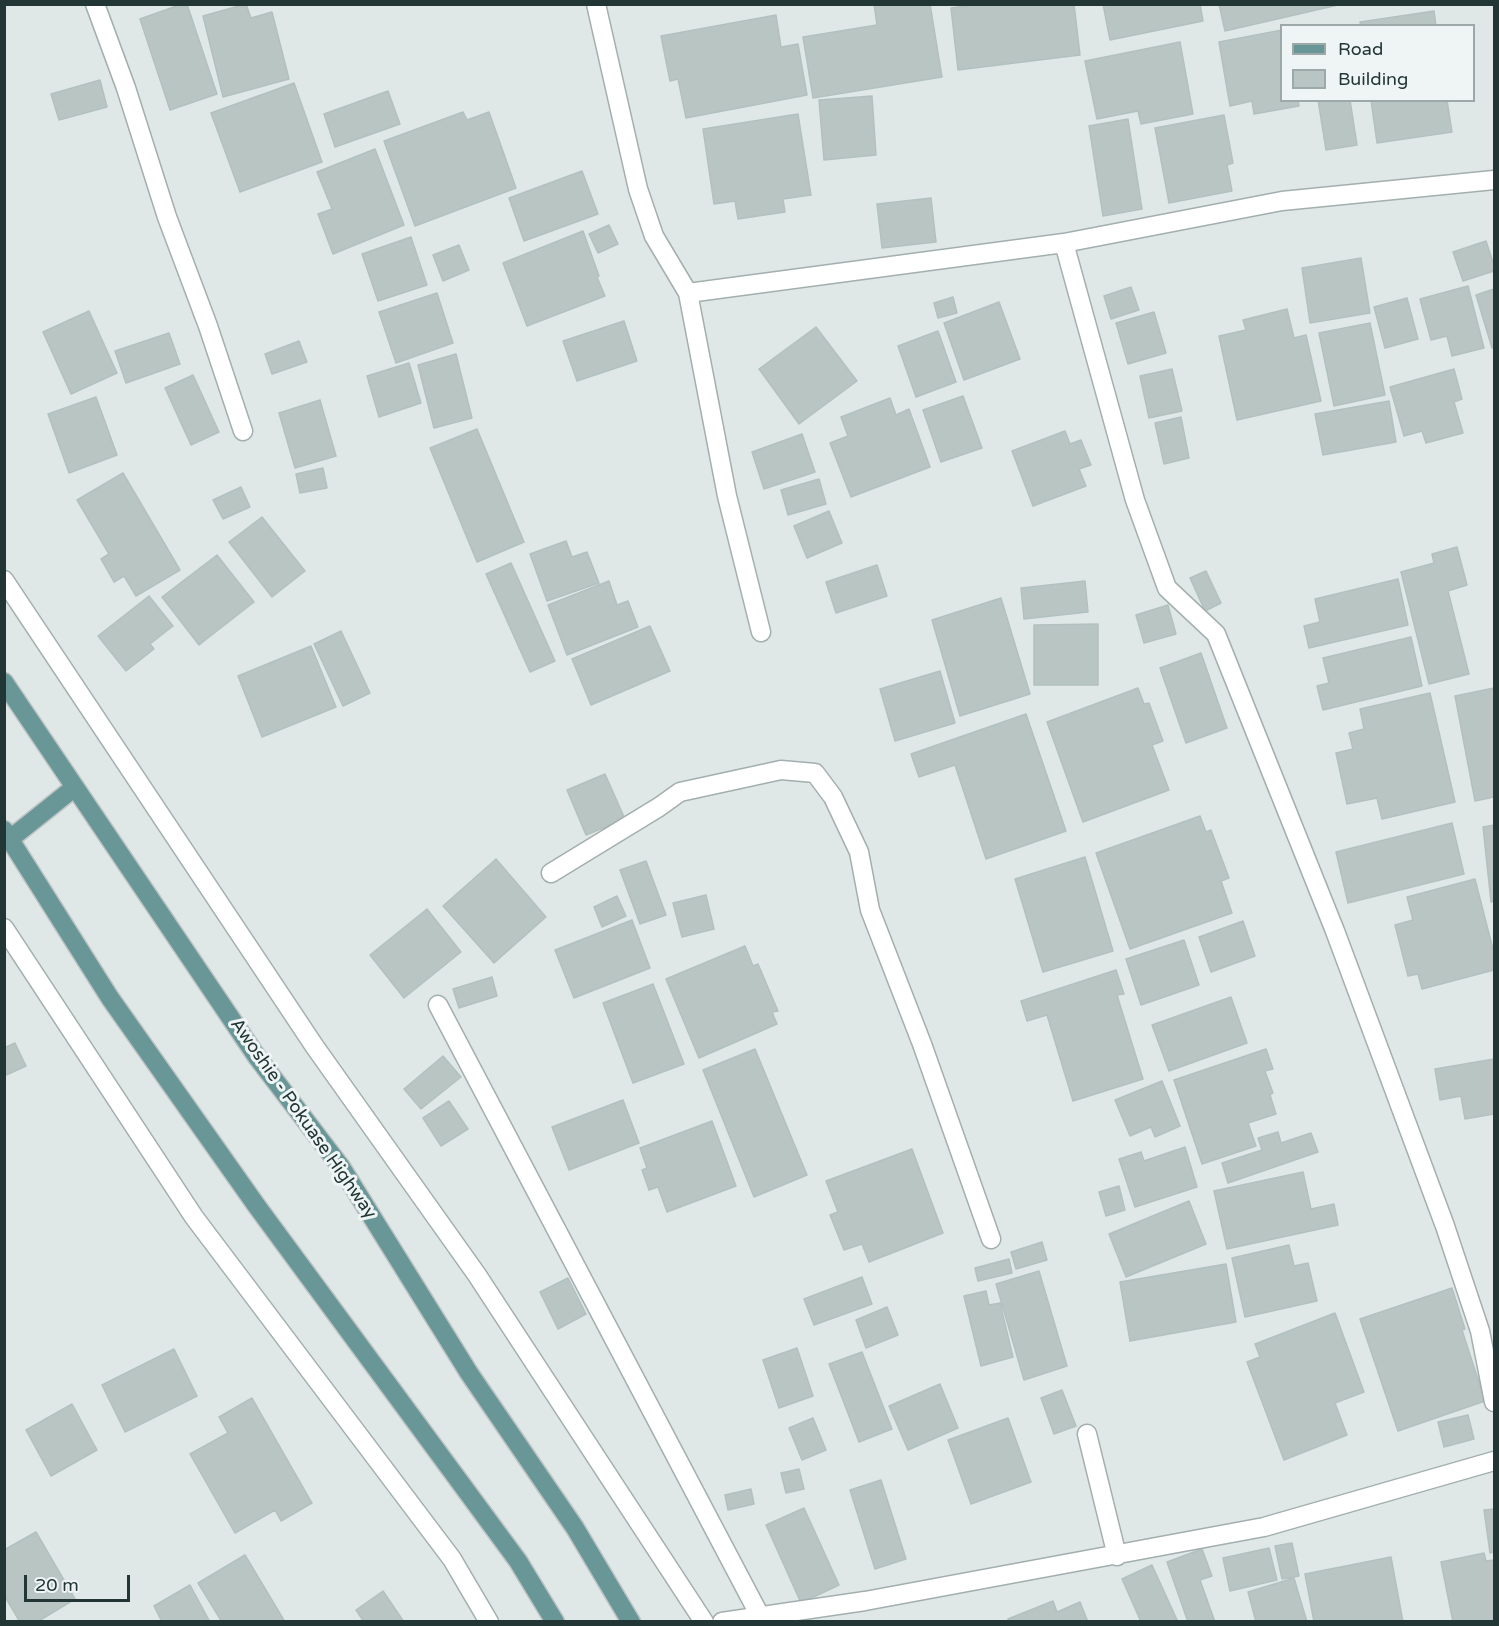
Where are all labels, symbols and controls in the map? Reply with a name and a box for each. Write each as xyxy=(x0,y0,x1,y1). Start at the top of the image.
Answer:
legend xyxy=(1280,24,1475,102)
text: Road xyxy=(1338,38,1383,60)
text: Building xyxy=(1338,68,1408,90)
street label: Awoshie - Pokuase Highway xyxy=(225,1015,381,1223)
scale bar xyxy=(27,1563,134,1601)
text: 20 m xyxy=(35,1574,79,1596)

